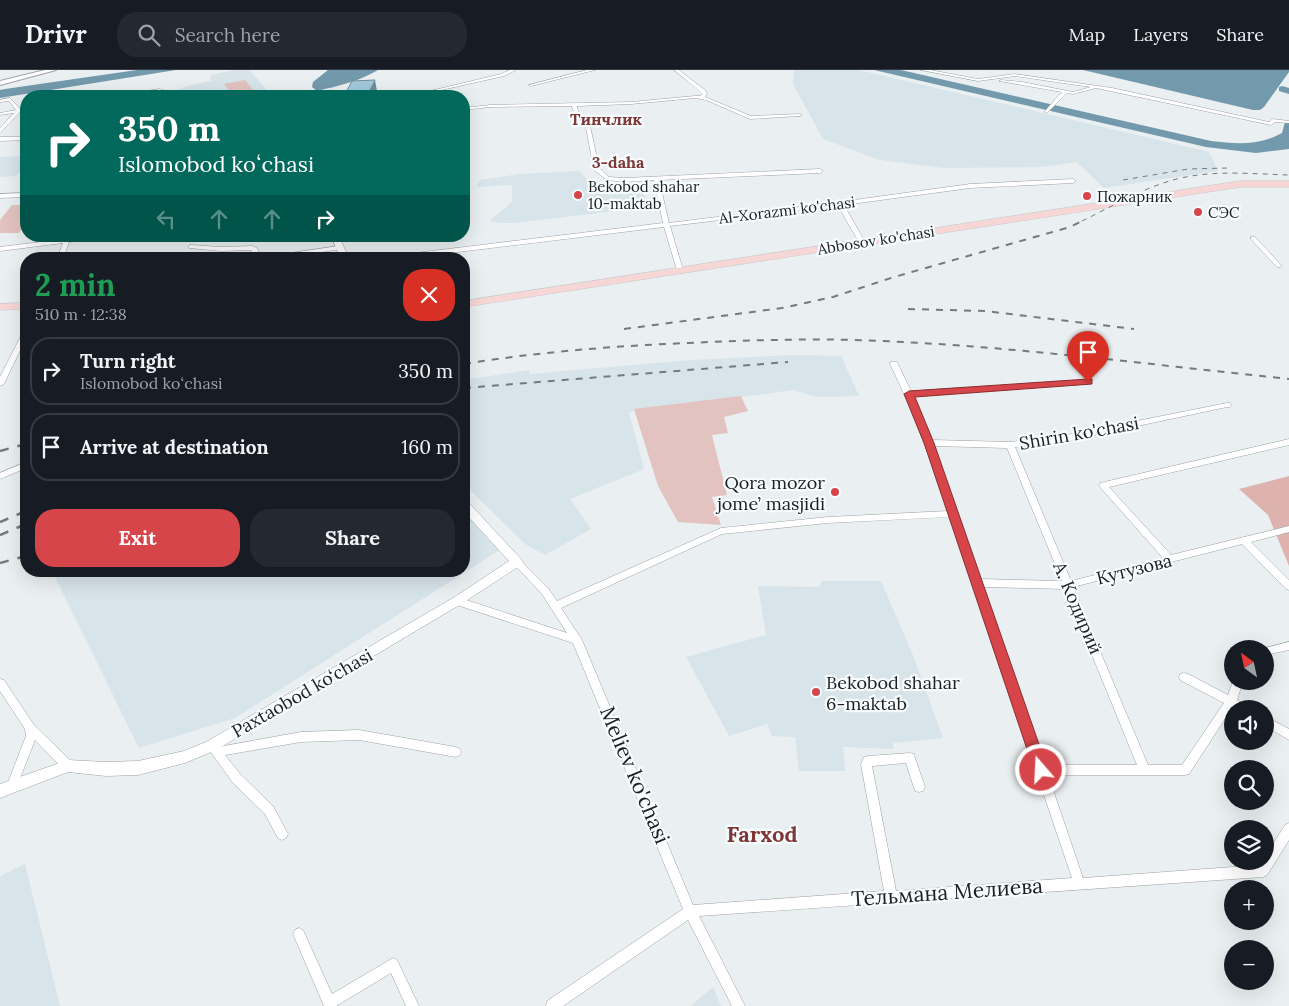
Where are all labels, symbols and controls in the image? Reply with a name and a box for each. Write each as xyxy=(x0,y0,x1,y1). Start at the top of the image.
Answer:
search box xyxy=(117,12,467,57)
text: Drivr xyxy=(25,19,87,50)
icon: search xyxy=(135,21,163,49)
text: Search here xyxy=(175,23,280,47)
text: Map xyxy=(1069,23,1105,46)
text: Layers xyxy=(1133,23,1188,46)
text: Share xyxy=(1216,23,1264,46)
text: 350 m xyxy=(118,106,220,151)
district label: Тинчлик xyxy=(570,109,642,129)
icon: right xyxy=(35,110,100,175)
text: Islomobod koʻchasi xyxy=(118,150,314,178)
district label: 3-daha xyxy=(592,152,645,172)
place label: Bekobod shahar 10-maktab xyxy=(588,177,700,213)
place label: Пожарник xyxy=(1097,187,1172,206)
marker: Bekobod shahar 10-maktab xyxy=(572,189,584,201)
marker: Пожарник xyxy=(1081,190,1093,202)
street label: Al-Xorazmi ko'chasi xyxy=(717,192,856,228)
place label: СЭС xyxy=(1208,203,1240,222)
icon: left xyxy=(152,205,180,233)
icon: ahead xyxy=(205,205,233,233)
icon: ahead xyxy=(258,205,286,233)
icon: right xyxy=(311,205,339,233)
marker: СЭС xyxy=(1192,206,1204,218)
street label: Abbosov ko'chasi xyxy=(815,221,936,259)
text: 2 min xyxy=(35,266,115,304)
button: close xyxy=(403,269,455,321)
text: 510 m · 12:38 xyxy=(35,304,127,324)
pin xyxy=(1067,331,1109,382)
icon: arrive xyxy=(1074,338,1102,366)
text: Turn right xyxy=(80,349,176,373)
icon: right xyxy=(37,357,65,385)
text: 350 m xyxy=(398,359,453,383)
text: Islomobod koʻchasi xyxy=(80,373,223,393)
street label: Shirin ko'chasi xyxy=(1017,411,1141,455)
icon: arrive xyxy=(37,433,65,461)
text: Arrive at destination xyxy=(80,435,269,459)
text: 160 m xyxy=(401,435,453,459)
place label: Qora mozor jome’ masjidi xyxy=(715,471,825,515)
marker: Qora mozor jome’ masjidi xyxy=(829,486,841,498)
button: Exit xyxy=(35,509,240,567)
button: Share xyxy=(250,509,455,567)
street label: Кутузова xyxy=(1094,549,1174,589)
street label: А. Кодирий xyxy=(1048,557,1108,658)
north arrow xyxy=(1224,640,1274,690)
map controls xyxy=(1224,640,1274,990)
street label: Paxtaobod ko‘chasi xyxy=(227,643,377,743)
place label: Bekobod shahar 6-maktab xyxy=(826,671,960,715)
marker: Bekobod shahar 6-maktab xyxy=(810,686,822,698)
button: sound xyxy=(1224,700,1274,750)
street label: Meliev ko'chasi xyxy=(594,702,676,848)
position arrow xyxy=(1014,743,1066,795)
button: search xyxy=(1224,760,1274,810)
district label: Farxod xyxy=(726,820,798,848)
button: layers xyxy=(1224,820,1274,870)
street label: Тельмана Мелиева xyxy=(850,872,1044,912)
button: + xyxy=(1224,880,1274,930)
button: − xyxy=(1224,940,1274,990)

